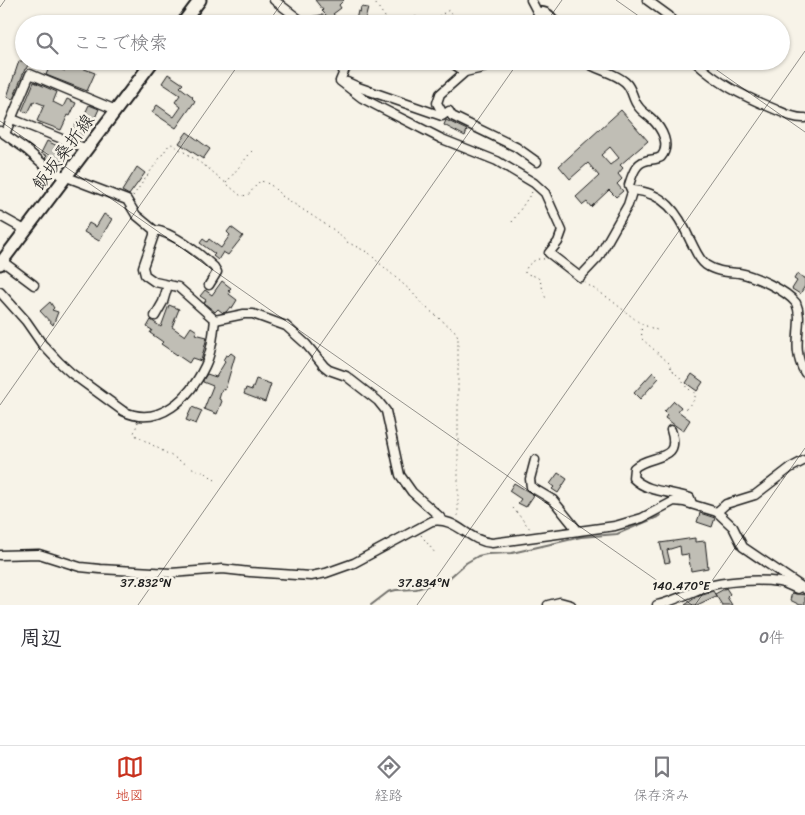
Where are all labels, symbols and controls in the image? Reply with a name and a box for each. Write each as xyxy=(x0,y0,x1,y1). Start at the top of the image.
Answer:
search box xyxy=(15,15,790,70)
text: ここで検索 xyxy=(73,26,168,59)
icon: search xyxy=(33,29,61,57)
street label: 飯坂桑折線 xyxy=(23,106,103,198)
text: 37.832°N xyxy=(120,572,172,594)
text: 37.834°N xyxy=(398,572,451,594)
text: 140.470°E xyxy=(652,575,711,597)
text: 周辺 xyxy=(20,619,62,657)
text: 0件 xyxy=(759,623,785,652)
tab: 地図 xyxy=(116,753,144,808)
tab: 経路 xyxy=(375,753,403,808)
tab: 保存済み xyxy=(634,753,690,808)

